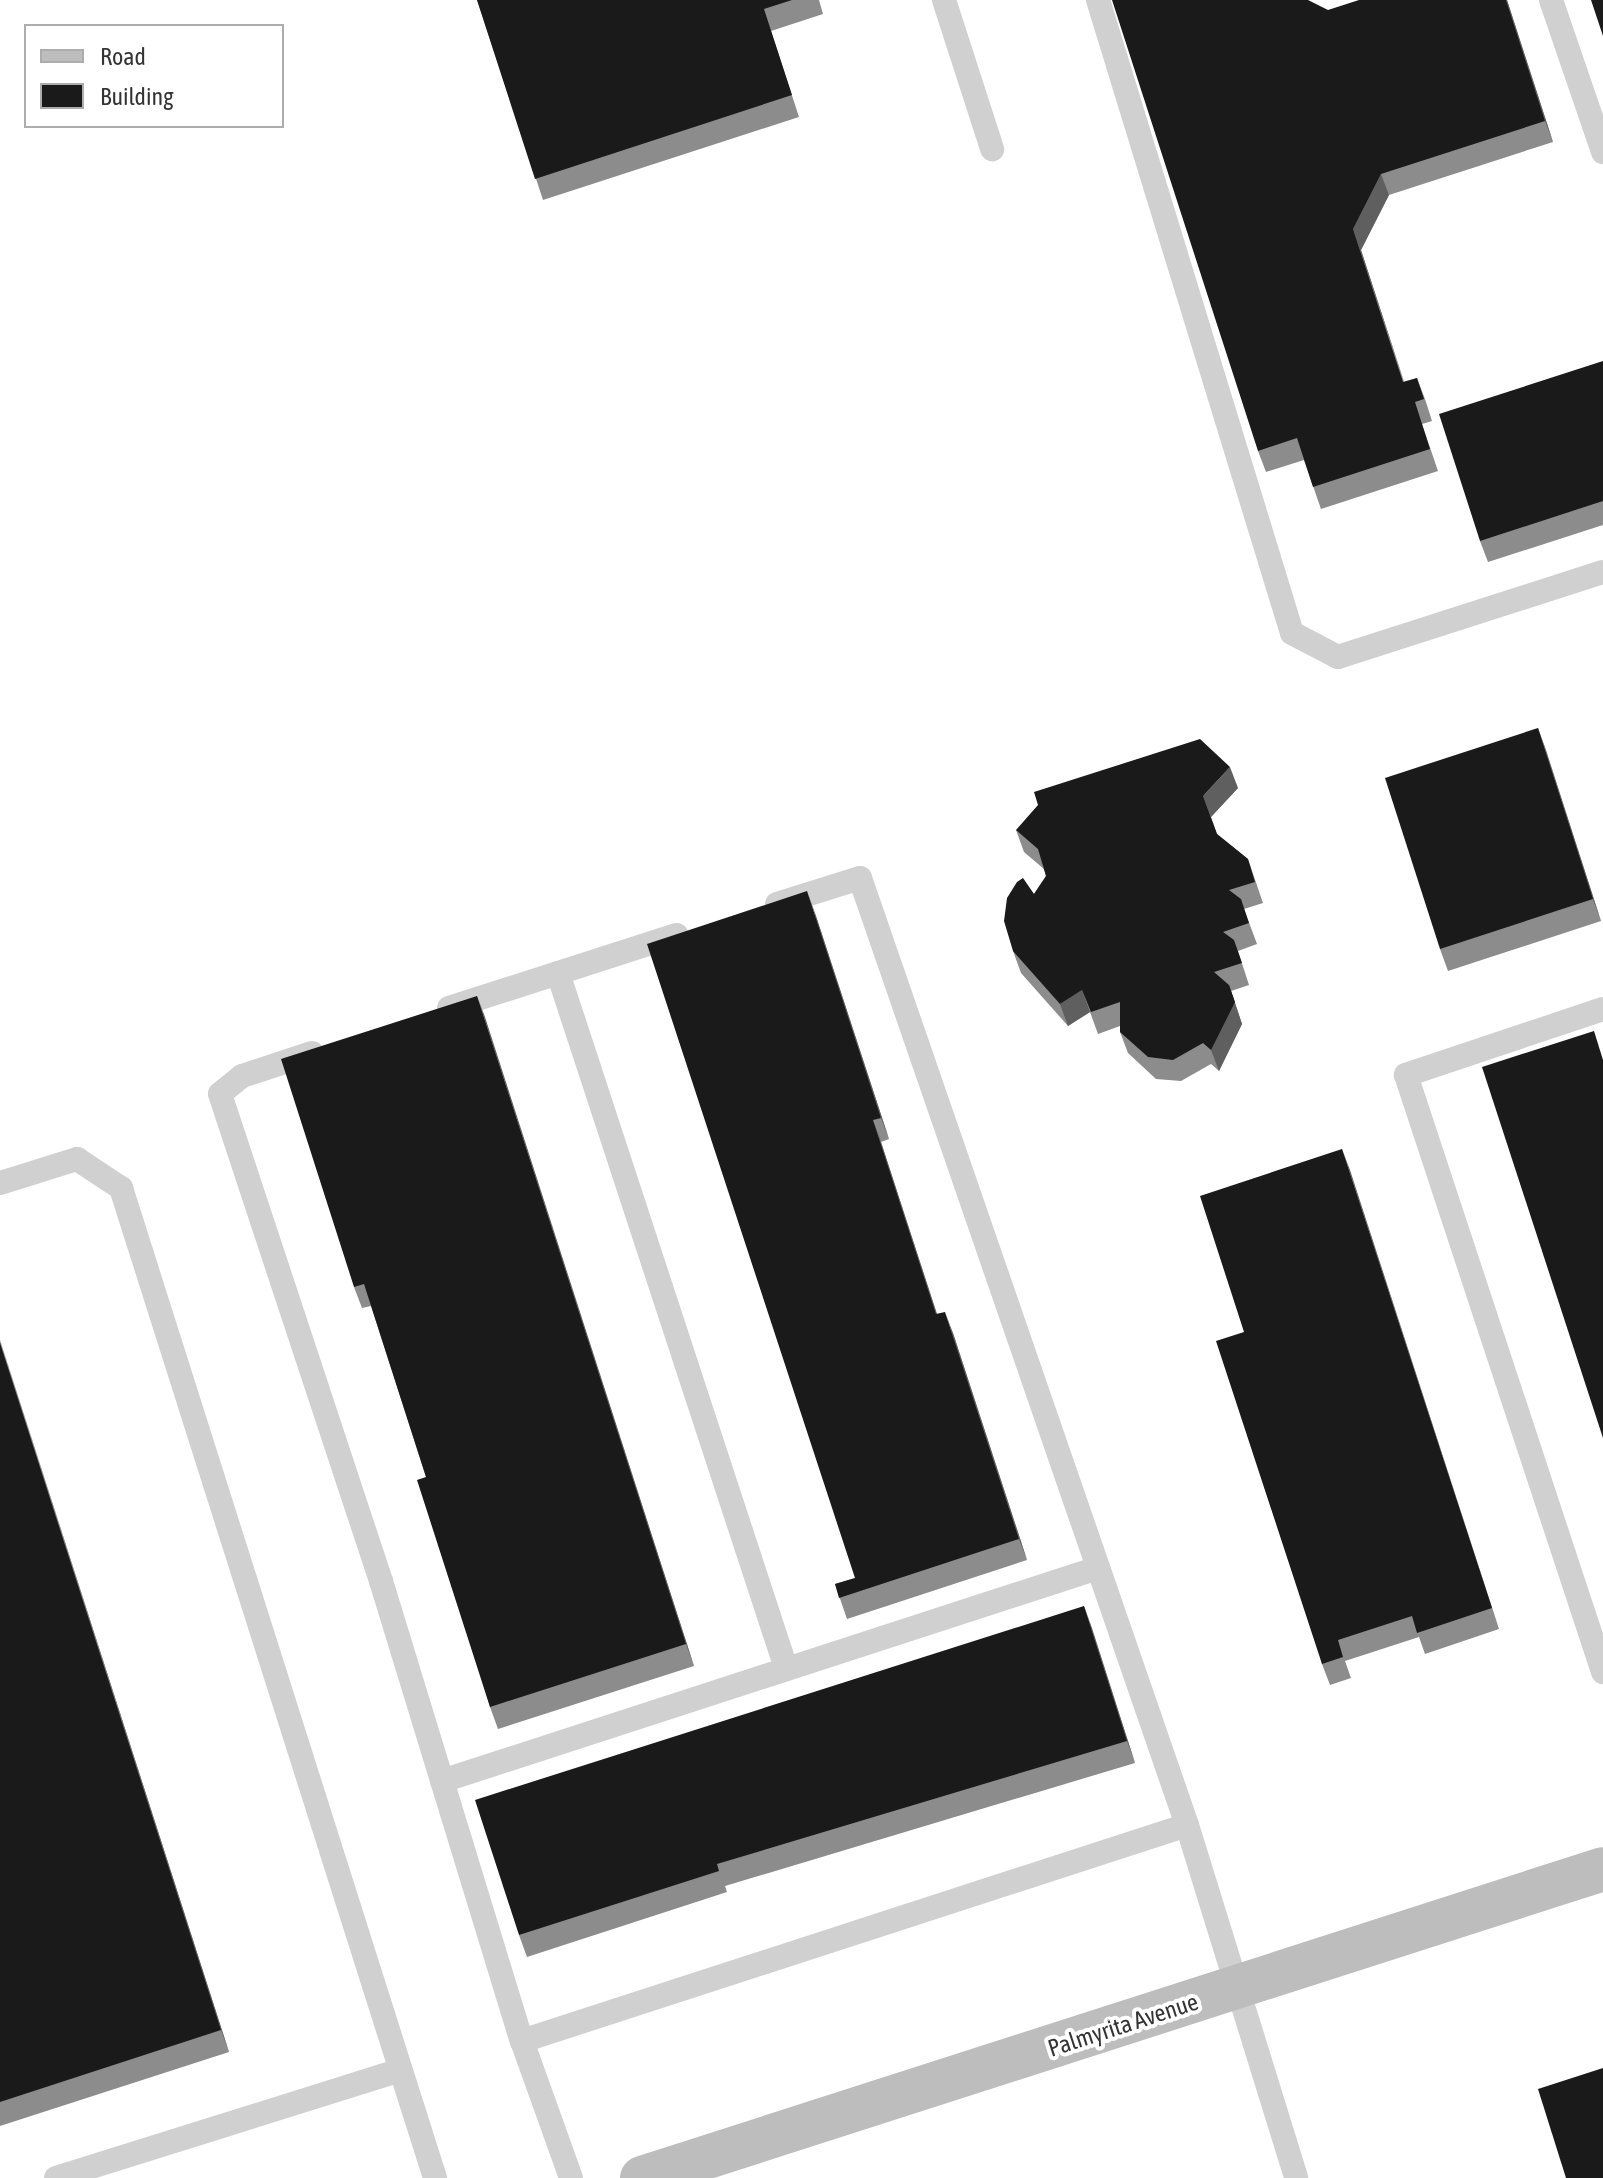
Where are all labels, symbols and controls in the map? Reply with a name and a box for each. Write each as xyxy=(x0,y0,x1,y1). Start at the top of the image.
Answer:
legend xyxy=(24,24,284,128)
text: Road xyxy=(100,43,146,70)
text: Building xyxy=(100,83,173,110)
street label: Palmyrita Avenue xyxy=(1044,1987,1202,2063)

